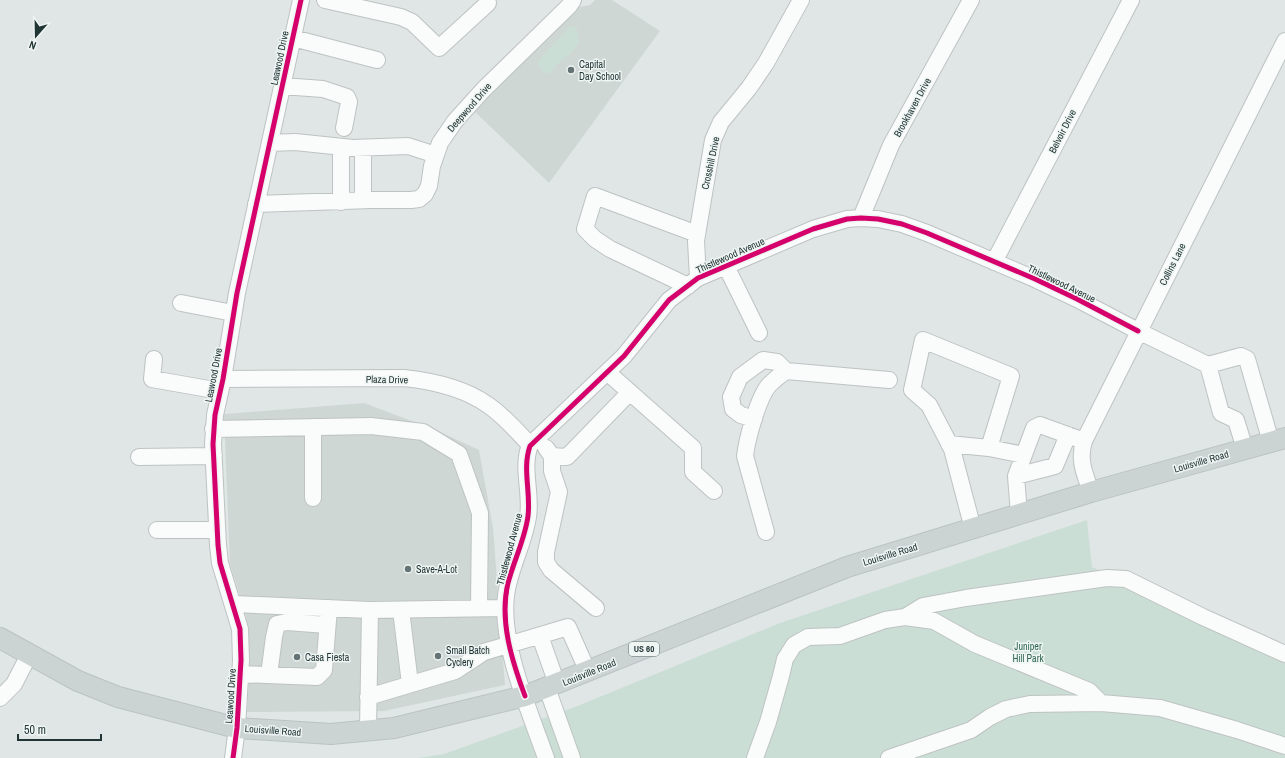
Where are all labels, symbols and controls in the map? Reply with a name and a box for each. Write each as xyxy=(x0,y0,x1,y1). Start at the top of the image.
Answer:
north arrow xyxy=(16,16,56,56)
street label: Leawood Drive xyxy=(267,29,292,86)
text: N xyxy=(27,38,38,53)
place label: Capital Day School xyxy=(579,58,621,83)
marker: Capital Day School xyxy=(566,65,576,75)
street label: Brookhaven Drive xyxy=(891,75,934,139)
street label: Deepwood Drive xyxy=(444,80,495,135)
street label: Belvoir Drive xyxy=(1046,107,1079,155)
street label: Crosshill Drive xyxy=(699,135,723,191)
street label: Thistlewood Avenue xyxy=(694,234,767,276)
street label: Collins Lane xyxy=(1156,241,1189,287)
street label: Thistlewood Avenue xyxy=(1026,261,1098,306)
street label: Leawood Drive xyxy=(202,346,225,403)
street label: Plaza Drive xyxy=(366,373,409,386)
street label: Louisville Road xyxy=(1172,447,1230,476)
street label: Thistlewood Avenue xyxy=(494,511,525,586)
street label: Louisville Road xyxy=(861,540,919,569)
place label: Save-A-Lot xyxy=(416,563,458,576)
marker: Save-A-Lot xyxy=(403,564,413,574)
park label: Juniper Hill Park xyxy=(1013,640,1044,665)
road number: US 60 xyxy=(629,642,659,656)
place label: Small Batch Cyclery xyxy=(446,644,490,669)
place label: Casa Fiesta xyxy=(305,651,350,664)
marker: Small Batch Cyclery xyxy=(433,651,443,661)
marker: Casa Fiesta xyxy=(292,652,302,662)
street label: Louisville Road xyxy=(561,656,618,689)
street label: Leawood Drive xyxy=(222,668,239,724)
scale bar xyxy=(18,716,101,742)
text: 50 m xyxy=(24,722,46,738)
street label: Louisville Road xyxy=(244,722,302,739)

